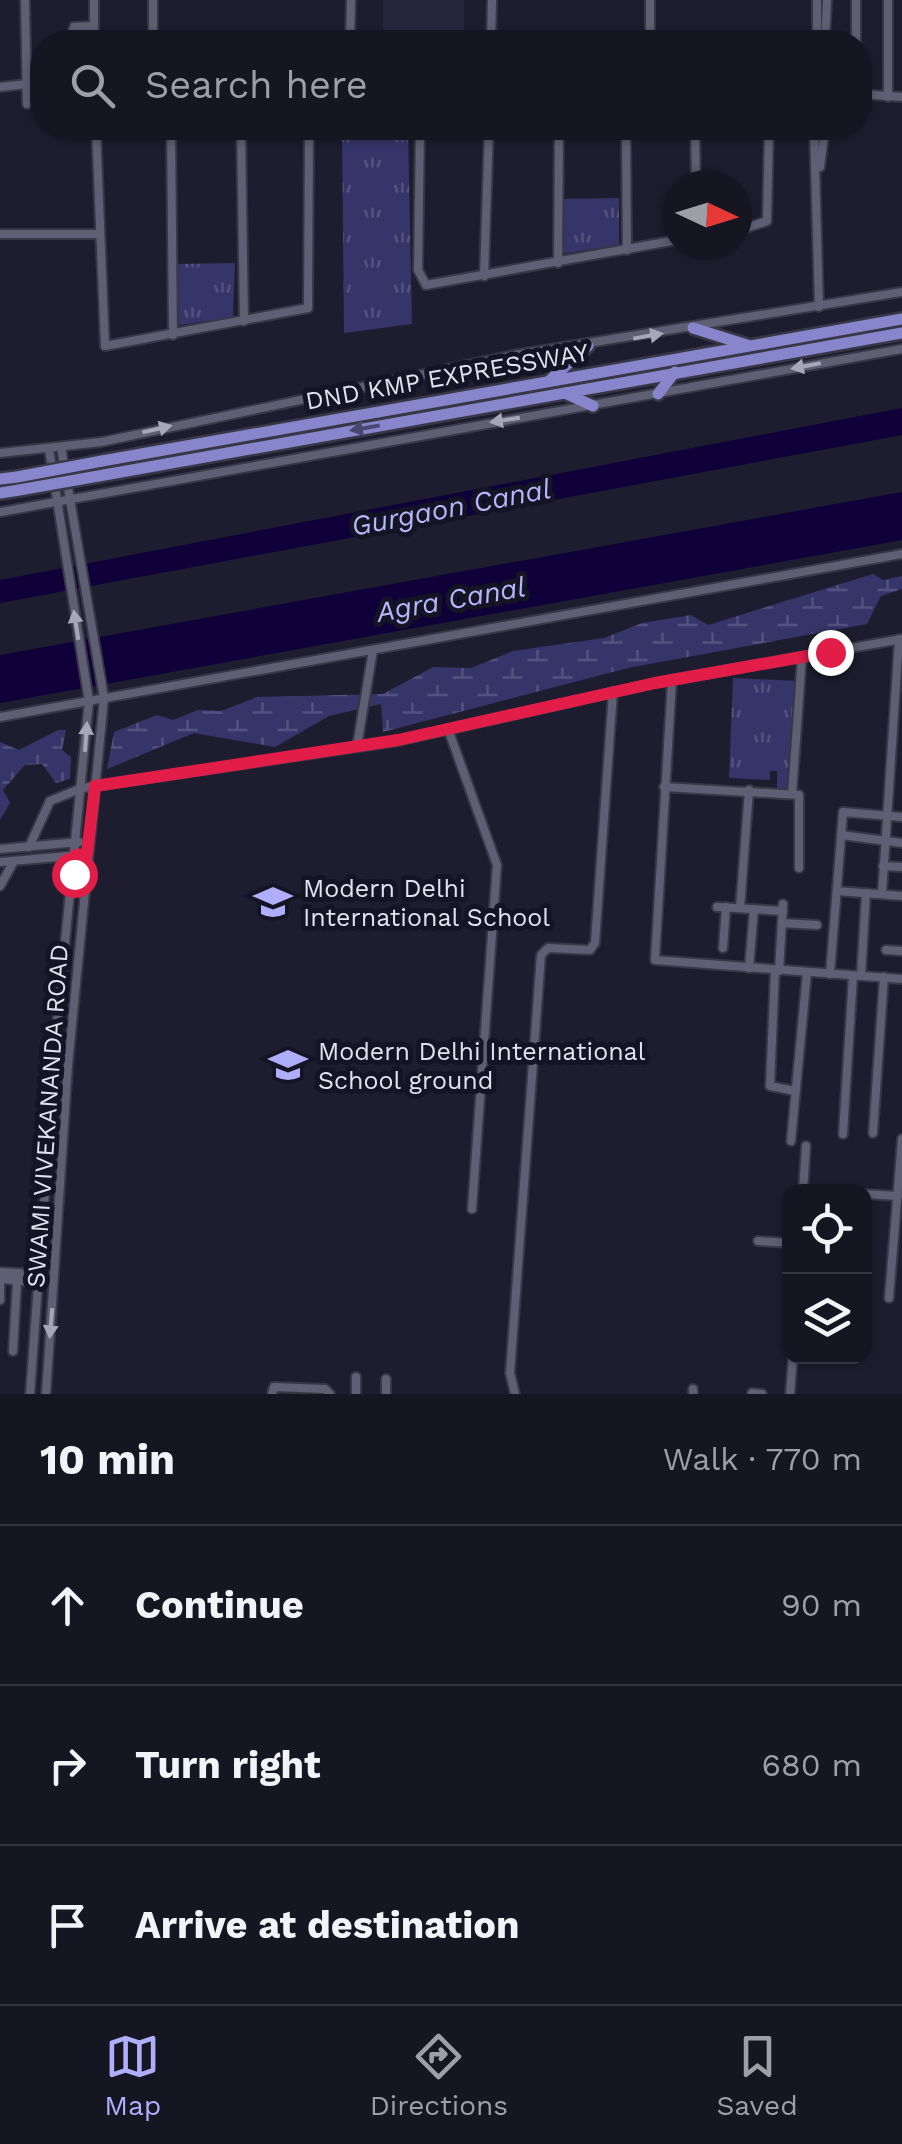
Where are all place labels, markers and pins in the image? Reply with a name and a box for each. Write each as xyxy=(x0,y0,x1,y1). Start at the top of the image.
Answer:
place label: Modern Delhi International School xyxy=(303,874,550,932)
school or university icon: Modern Delhi International School xyxy=(252,881,294,923)
place label: Modern Delhi International School ground xyxy=(318,1037,646,1095)
school or university icon: Modern Delhi International School ground xyxy=(267,1044,309,1086)

